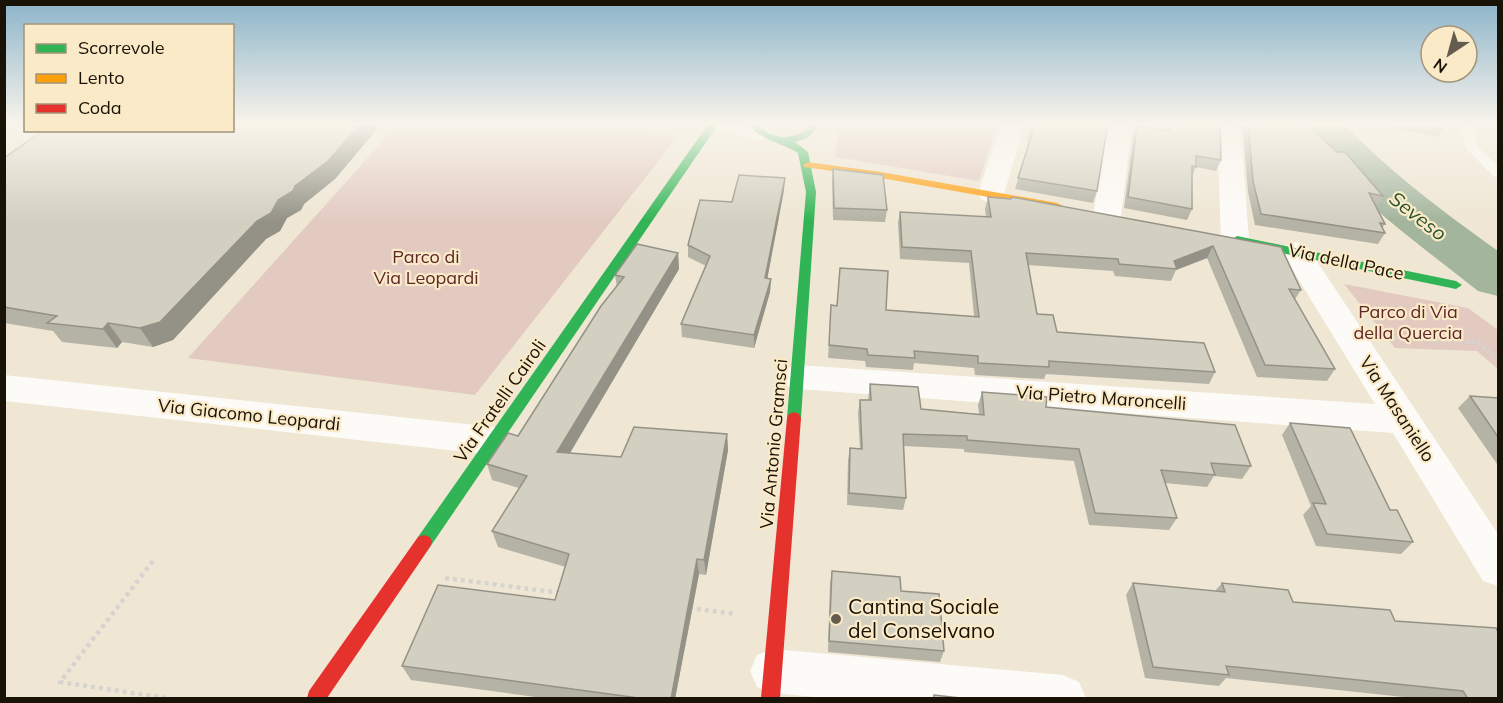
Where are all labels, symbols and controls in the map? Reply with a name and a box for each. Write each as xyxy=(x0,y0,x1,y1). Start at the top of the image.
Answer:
legend xyxy=(24,24,234,132)
north arrow xyxy=(1419,24,1479,84)
text: Scorrevole xyxy=(78,36,165,59)
text: N xyxy=(1429,54,1451,78)
text: Lento xyxy=(78,66,125,89)
text: Coda xyxy=(78,96,122,119)
water label: Seveso xyxy=(1385,185,1452,246)
street label: Via della Pace xyxy=(1286,238,1406,285)
park label: Parco di Via Leopardi xyxy=(373,245,479,289)
park label: Parco di Via della Quercia xyxy=(1353,300,1463,344)
street label: Via Fratelli Cairoli xyxy=(448,335,551,467)
street label: Via Masaniello xyxy=(1355,351,1440,466)
street label: Via Antonio Gramsci xyxy=(755,358,792,530)
street label: Via Pietro Maroncelli xyxy=(1015,380,1187,415)
street label: Via Giacomo Leopardi xyxy=(157,393,341,436)
place label: Cantina Sociale del Conselvano xyxy=(848,593,999,643)
marker: Cantina Sociale del Conselvano xyxy=(829,612,843,626)

